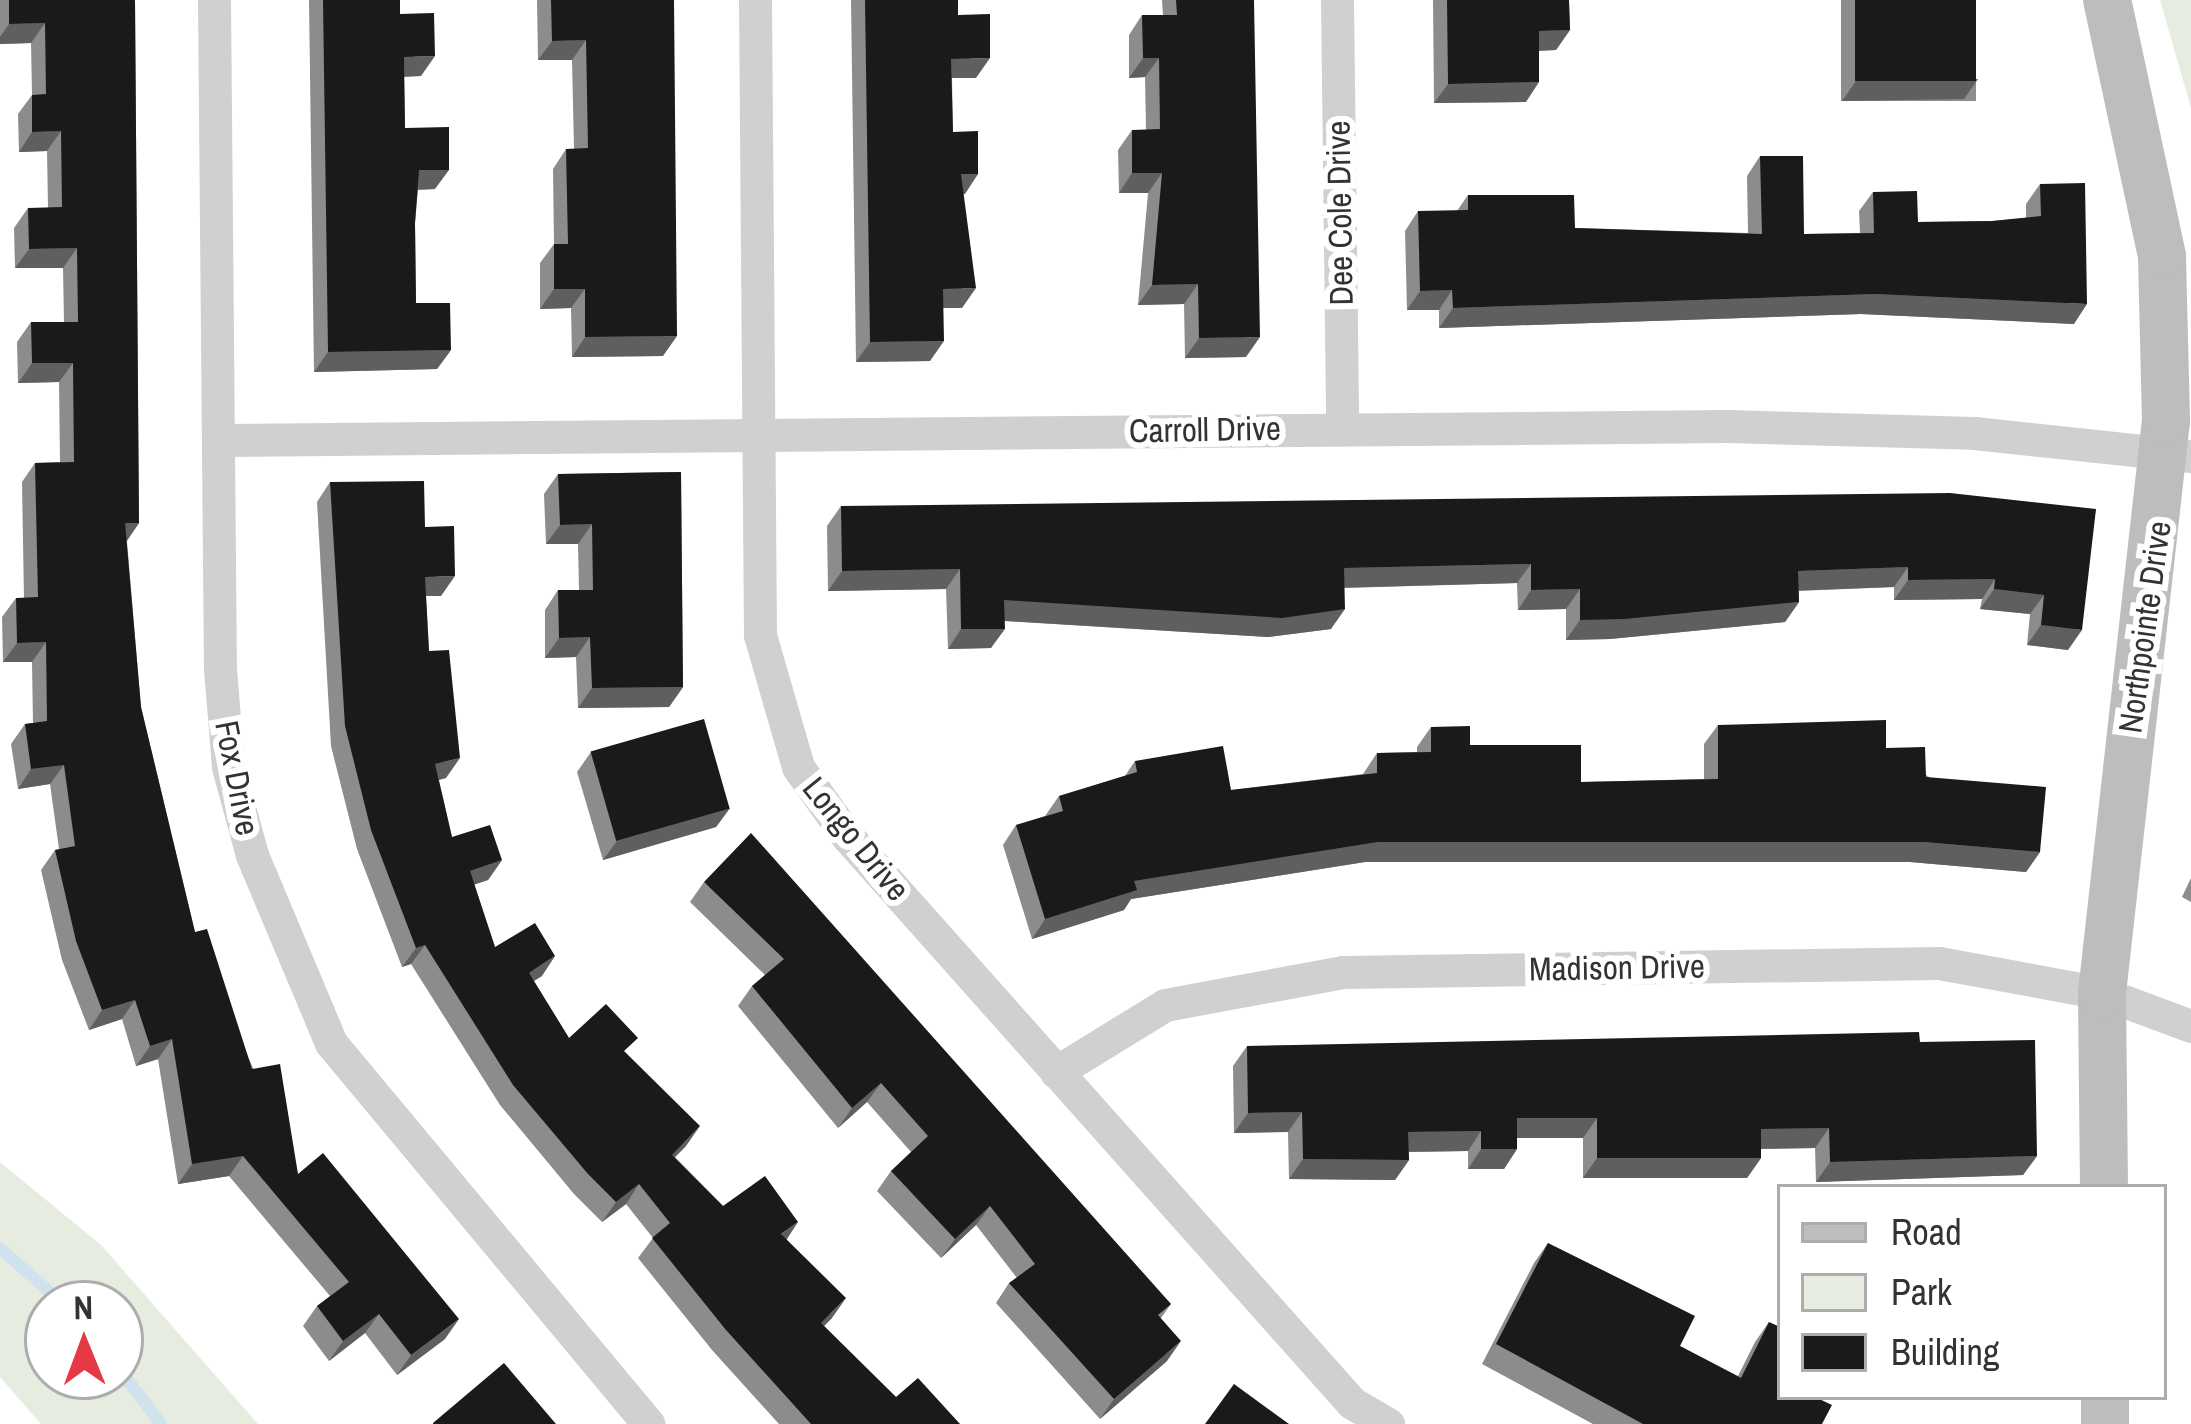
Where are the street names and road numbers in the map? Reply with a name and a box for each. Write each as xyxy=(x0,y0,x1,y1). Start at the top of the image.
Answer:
street label: Dee Cole Drive xyxy=(1319,120,1361,306)
street label: Carroll Drive xyxy=(1129,409,1281,451)
street label: Northpointe Drive xyxy=(2111,518,2179,736)
street label: Fox Drive xyxy=(207,717,267,839)
street label: Longo Drive xyxy=(794,769,918,909)
street label: Madison Drive xyxy=(1529,947,1705,989)

